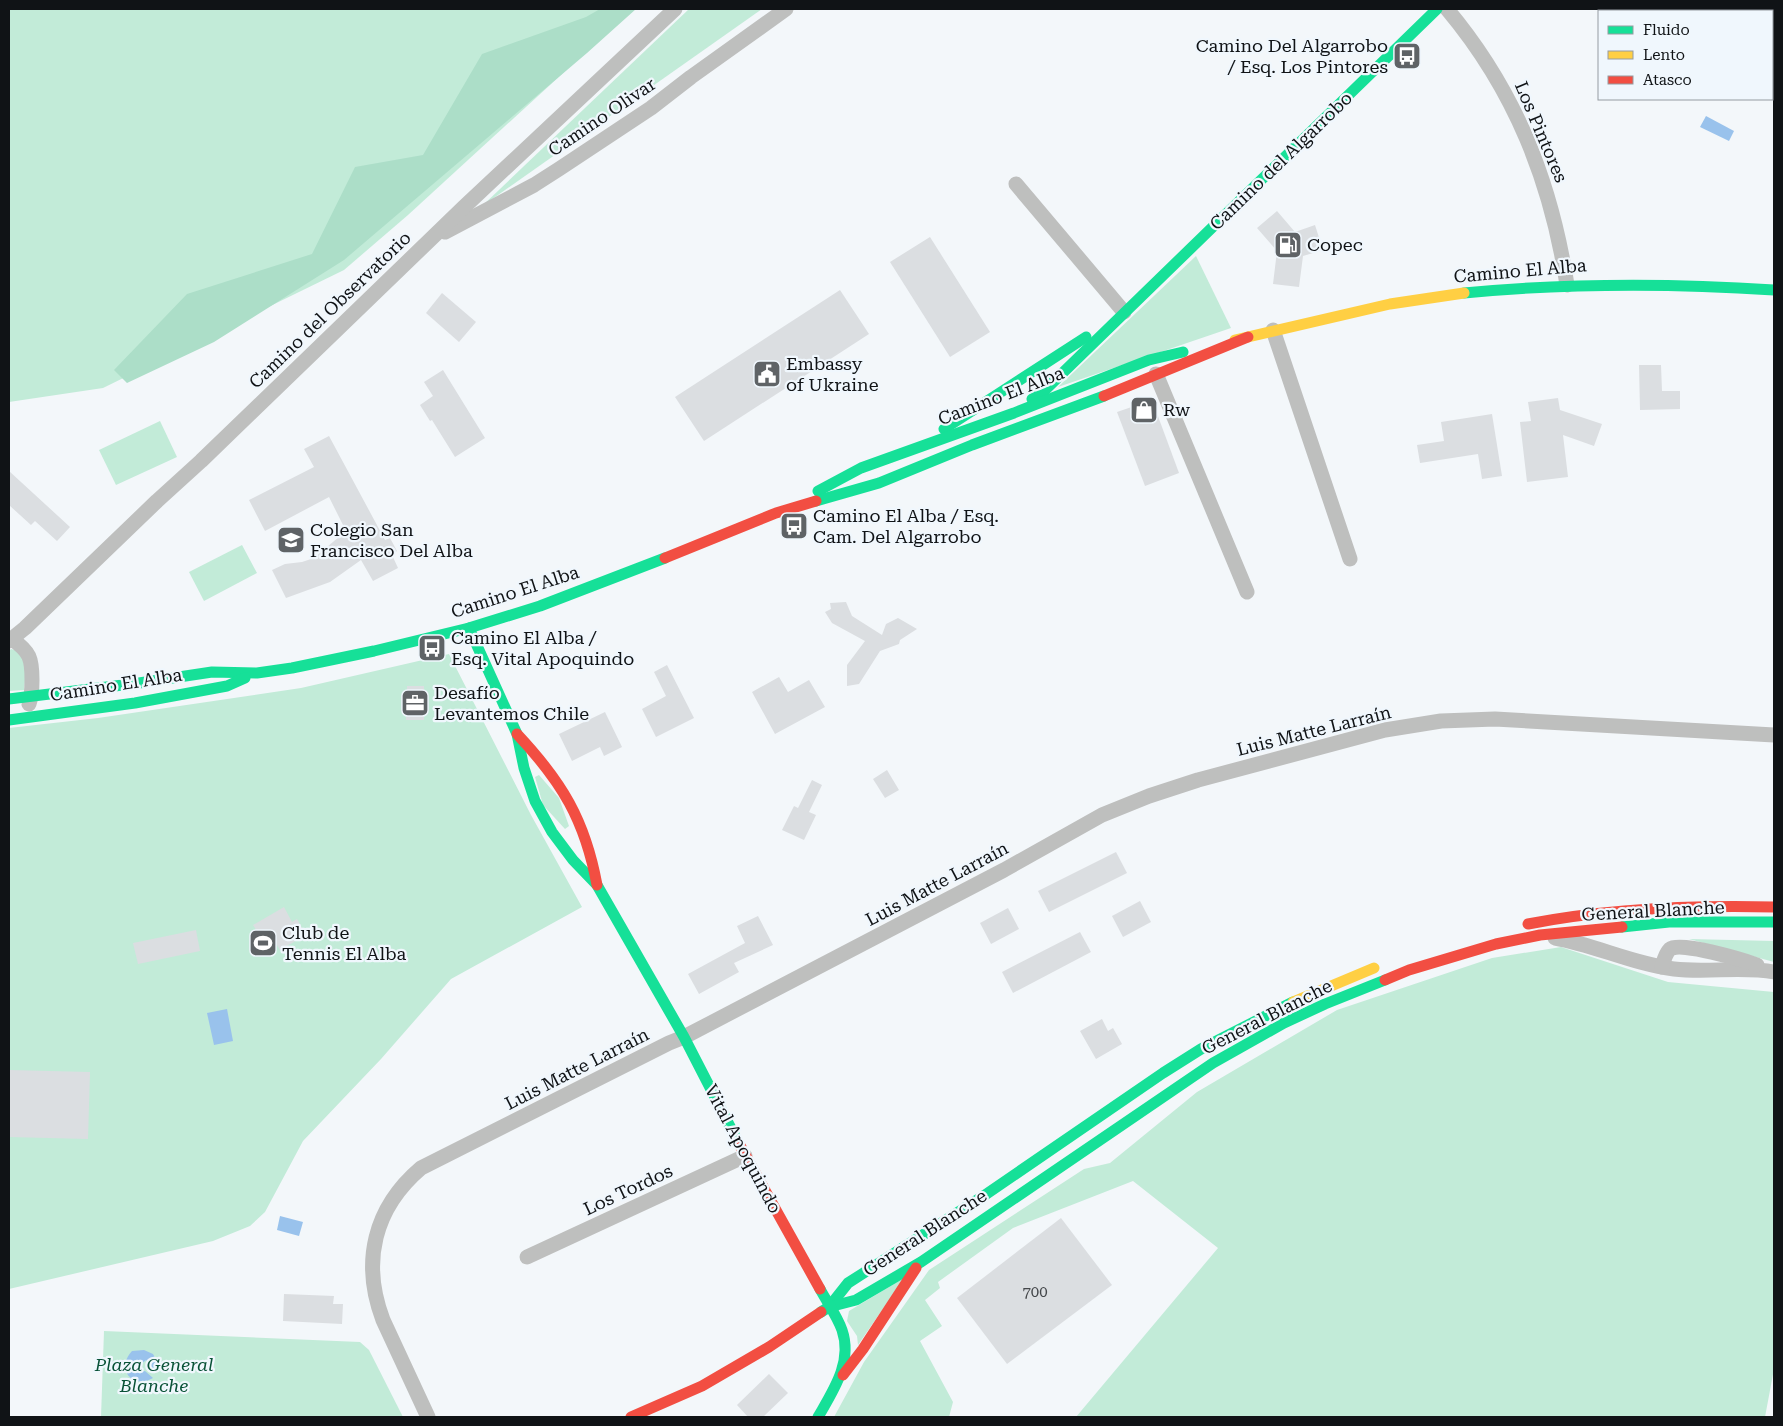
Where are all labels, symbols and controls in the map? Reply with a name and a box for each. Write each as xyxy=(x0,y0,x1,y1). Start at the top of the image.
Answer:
legend xyxy=(1598,10,1773,100)
text: Fluido xyxy=(1643,21,1690,39)
place label: Camino Del Algarrobo / Esq. Los Pintores xyxy=(1196,35,1388,77)
bus stop icon: Camino Del Algarrobo / Esq. Los Pintores xyxy=(1392,41,1422,71)
text: Lento xyxy=(1643,46,1685,64)
text: Atasco xyxy=(1643,71,1692,89)
street label: Camino Olivar xyxy=(544,73,659,160)
street label: Los Pintores xyxy=(1511,78,1572,185)
street label: Camino del Algarrobo xyxy=(1205,87,1356,234)
street label: Camino del Observatorio xyxy=(244,227,415,392)
fuel station icon: Copec xyxy=(1273,230,1303,260)
place label: Copec xyxy=(1307,234,1363,255)
street label: Camino El Alba xyxy=(1453,254,1588,287)
place label: Embassy of Ukraine xyxy=(786,353,879,395)
public building icon: Embassy of Ukraine xyxy=(752,359,782,389)
street label: Camino El Alba xyxy=(935,362,1067,429)
shop icon: Rw xyxy=(1129,395,1159,425)
place label: Rw xyxy=(1163,399,1190,420)
place label: Camino El Alba / Esq. Cam. Del Algarrobo xyxy=(813,505,999,547)
bus stop icon: Camino El Alba / Esq. Cam. Del Algarrobo xyxy=(779,511,809,541)
place label: Colegio San Francisco Del Alba xyxy=(310,519,473,561)
school or university icon: Colegio San Francisco Del Alba xyxy=(276,525,306,555)
street label: Camino El Alba xyxy=(448,561,582,622)
place label: Camino El Alba / Esq. Vital Apoquindo xyxy=(451,627,634,669)
bus stop icon: Camino El Alba / Esq. Vital Apoquindo xyxy=(417,633,447,663)
street label: Camino El Alba xyxy=(48,664,184,705)
place label: Desafío Levantemos Chile xyxy=(434,682,589,724)
office icon: Desafío Levantemos Chile xyxy=(400,688,430,718)
street label: Luis Matte Larraín xyxy=(1234,701,1394,760)
street label: Luis Matte Larraín xyxy=(862,837,1012,930)
street label: General Blanche xyxy=(1581,896,1725,925)
place label: Club de Tennis El Alba xyxy=(282,922,406,964)
sports icon: Club de Tennis El Alba xyxy=(248,928,278,958)
street label: General Blanche xyxy=(1198,975,1336,1058)
street label: Luis Matte Larraín xyxy=(501,1023,653,1114)
street label: Vital Apoquindo xyxy=(701,1081,786,1217)
street label: Los Tordos xyxy=(580,1160,676,1219)
street label: General Blanche xyxy=(859,1185,991,1280)
house number: 700 xyxy=(1022,1283,1048,1301)
park label: Plaza General Blanche xyxy=(94,1354,213,1396)

